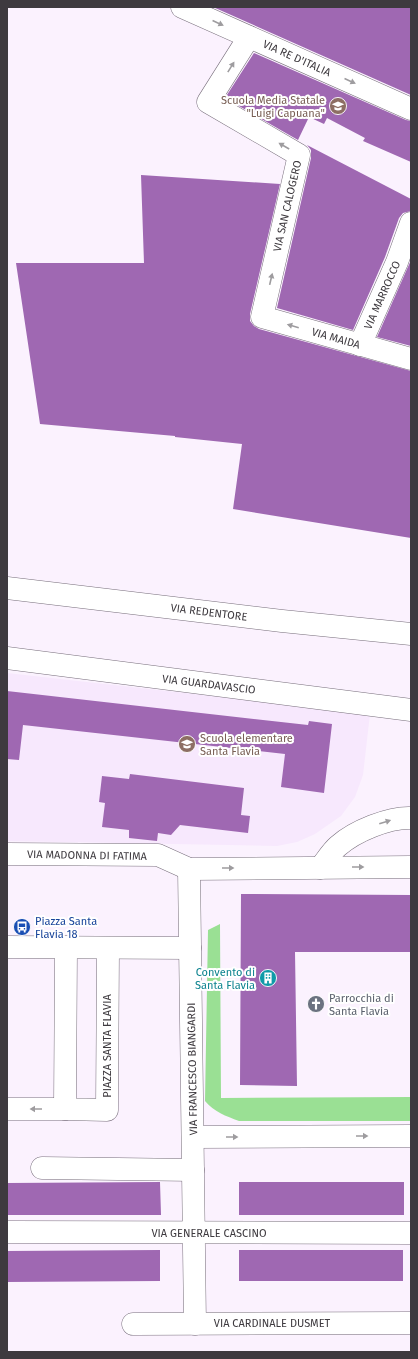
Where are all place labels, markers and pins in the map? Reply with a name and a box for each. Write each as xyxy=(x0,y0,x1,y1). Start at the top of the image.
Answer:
place label: Scuola Media Statale "Luigi Capuana" xyxy=(221,94,325,120)
school or university icon: Scuola Media Statale "Luigi Capuana" xyxy=(328,96,348,116)
place label: Scuola elementare Santa Flavia xyxy=(200,732,293,758)
school or university icon: Scuola elementare Santa Flavia xyxy=(177,734,197,754)
place label: Piazza Santa Flavia 18 xyxy=(35,915,97,941)
bus stop icon: Piazza Santa Flavia 18 xyxy=(12,917,32,937)
place label: Convento di Santa Flavia xyxy=(195,966,255,992)
building icon: Convento di Santa Flavia xyxy=(258,968,278,988)
place label: Parrocchia di Santa Flavia xyxy=(329,992,394,1018)
church icon: Parrocchia di Santa Flavia xyxy=(306,994,326,1014)

